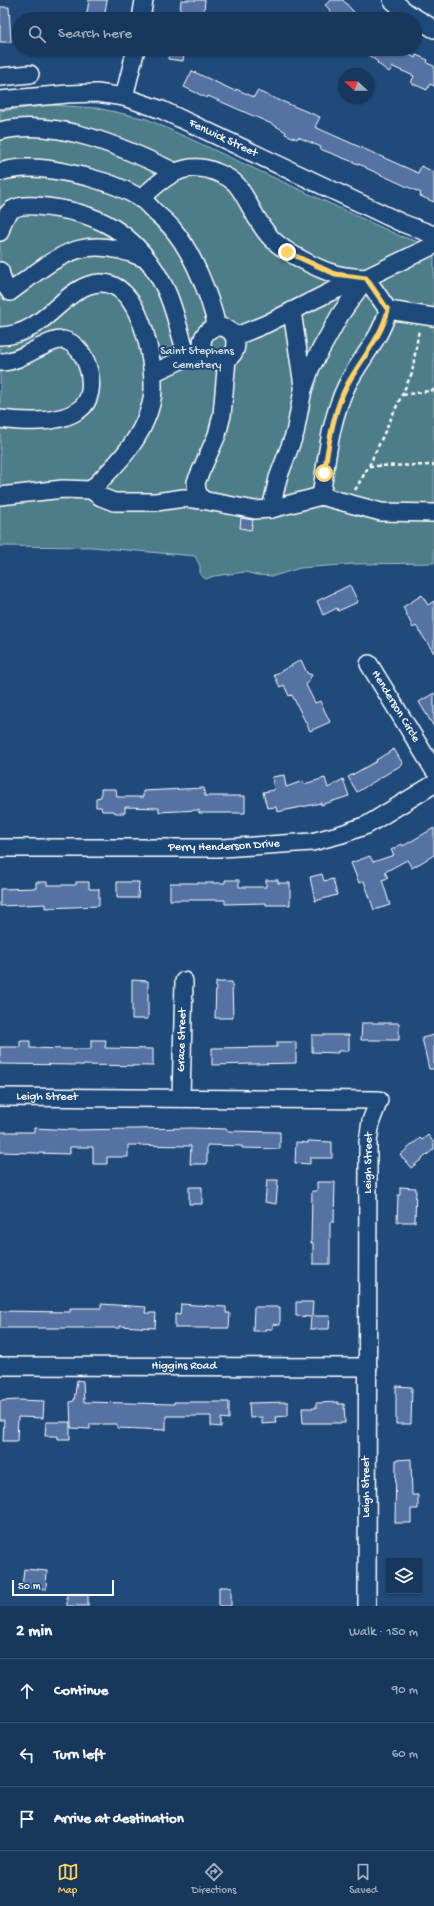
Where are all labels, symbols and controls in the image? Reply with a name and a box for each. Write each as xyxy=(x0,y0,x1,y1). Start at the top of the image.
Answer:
search box xyxy=(12,12,422,56)
icon: search xyxy=(26,23,48,45)
text: Search here xyxy=(58,25,132,43)
north arrow xyxy=(338,68,374,104)
street label: Fenwick Street xyxy=(185,116,260,161)
route end xyxy=(278,243,296,261)
park label: Saint Stephens Cemetery xyxy=(160,345,234,373)
route start xyxy=(315,464,333,482)
street label: Henderson Circle xyxy=(368,668,423,746)
street label: Perry Henderson Drive xyxy=(167,837,281,855)
street label: Grace Street xyxy=(175,1007,190,1072)
street label: Leigh Street xyxy=(16,1090,79,1105)
street label: Leigh Street xyxy=(361,1131,377,1194)
street label: Higgins Road xyxy=(152,1359,217,1374)
street label: Leigh Street xyxy=(360,1455,374,1518)
map controls xyxy=(386,1558,422,1594)
button: layers xyxy=(386,1558,422,1594)
scale bar xyxy=(12,1578,114,1597)
text: 50 m xyxy=(18,1581,40,1593)
text: 2 min xyxy=(16,1622,52,1642)
text: Walk · 150 m xyxy=(349,1625,418,1640)
icon: ahead xyxy=(16,1680,38,1702)
text: Continue xyxy=(54,1682,108,1700)
text: 90 m xyxy=(392,1683,418,1698)
icon: left xyxy=(16,1744,38,1766)
text: Turn left xyxy=(54,1746,105,1764)
text: 60 m xyxy=(392,1747,418,1762)
icon: arrive xyxy=(16,1808,38,1830)
text: Arrive at destination xyxy=(54,1810,184,1828)
tab: Map xyxy=(57,1861,79,1897)
tab: Directions xyxy=(192,1861,236,1897)
tab: Saved xyxy=(349,1861,377,1897)

